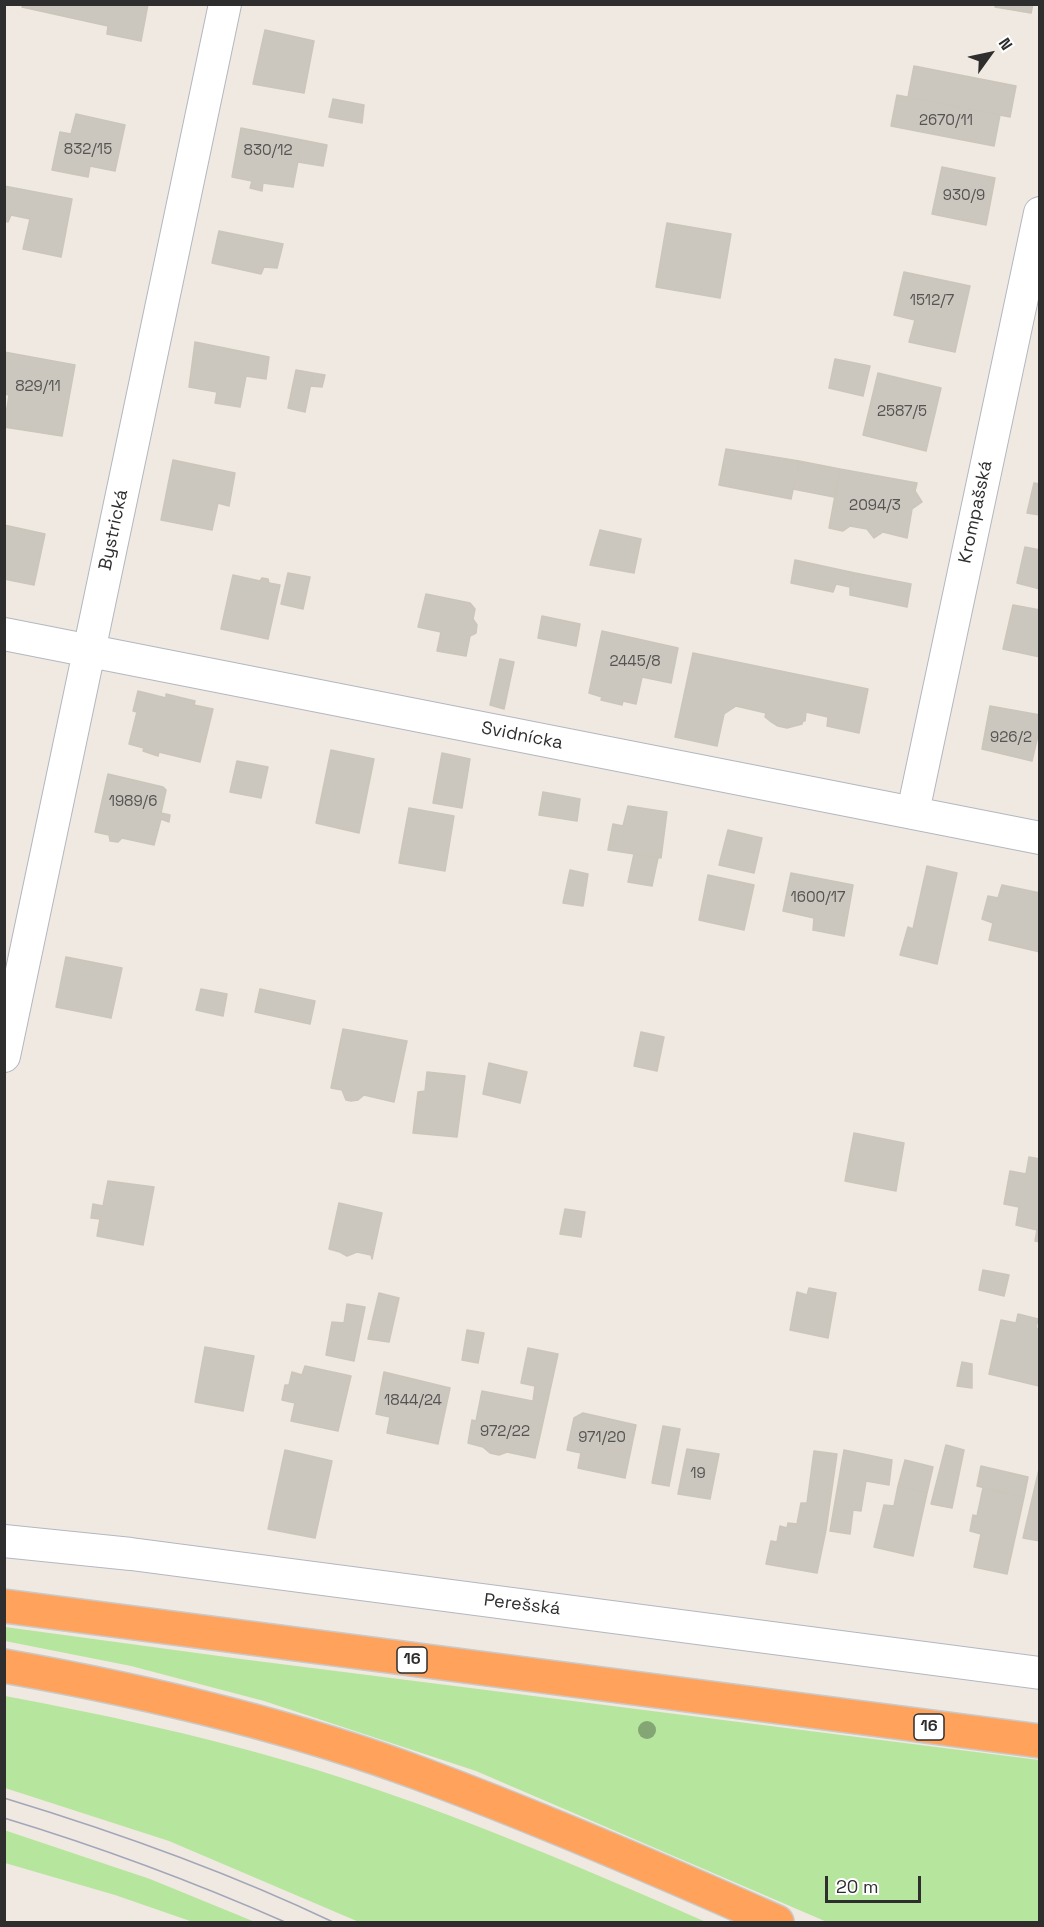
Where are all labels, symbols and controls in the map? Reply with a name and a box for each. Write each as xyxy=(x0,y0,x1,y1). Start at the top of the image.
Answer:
north arrow xyxy=(960,24,1020,84)
text: N xyxy=(994,34,1017,54)
house number: 2670/11 xyxy=(919,112,973,130)
house number: 832/15 xyxy=(64,141,112,159)
house number: 830/12 xyxy=(244,142,292,160)
house number: 930/9 xyxy=(943,187,985,205)
house number: 1512/7 xyxy=(910,292,954,310)
house number: 829/11 xyxy=(15,378,61,396)
house number: 2587/5 xyxy=(877,403,927,421)
street label: Krompašská xyxy=(955,459,997,565)
street label: Bystrická xyxy=(95,488,133,572)
house number: 2094/3 xyxy=(849,497,901,515)
house number: 2445/8 xyxy=(609,653,661,671)
street label: Svidnícka xyxy=(479,718,565,754)
house number: 926/2 xyxy=(990,729,1032,747)
house number: 1989/6 xyxy=(109,793,157,811)
house number: 1600/17 xyxy=(791,889,845,907)
house number: 1844/24 xyxy=(384,1392,442,1410)
house number: 972/22 xyxy=(480,1423,530,1441)
house number: 971/20 xyxy=(578,1429,626,1447)
house number: 19 xyxy=(690,1465,706,1483)
street label: Perešská xyxy=(482,1590,562,1620)
road number: 16 xyxy=(397,1647,427,1673)
road number: 16 xyxy=(914,1714,944,1740)
scale bar xyxy=(828,1864,924,1902)
text: 20 m xyxy=(836,1875,879,1898)

